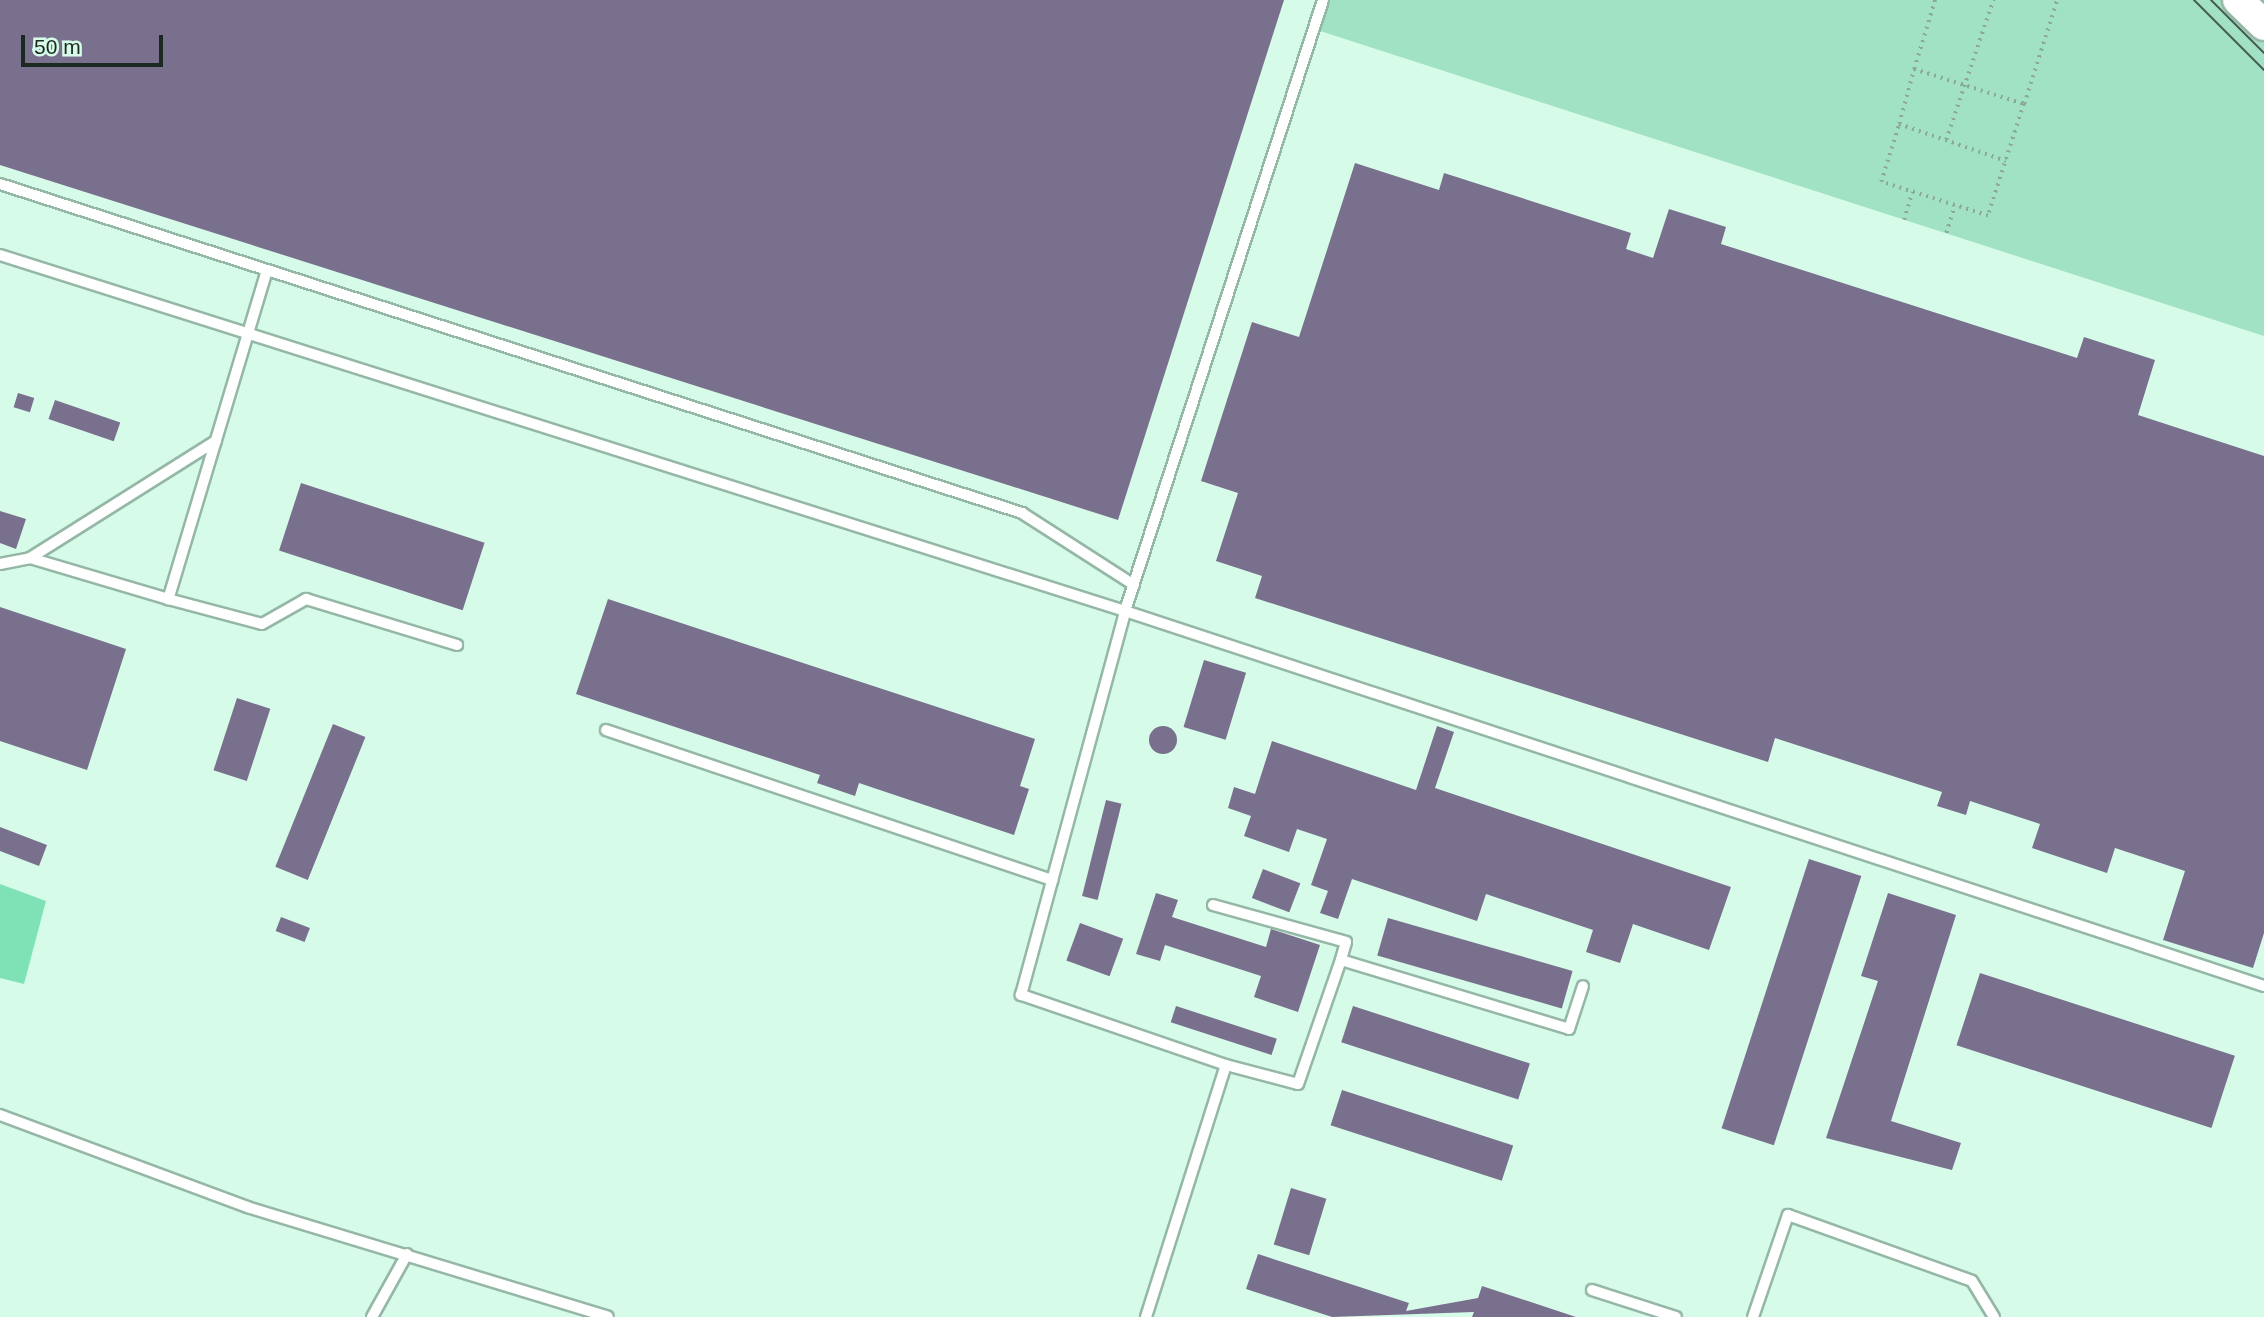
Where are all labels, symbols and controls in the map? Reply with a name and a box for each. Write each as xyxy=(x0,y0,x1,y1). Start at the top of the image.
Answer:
scale bar xyxy=(24,21,166,65)
text: 50 m xyxy=(34,35,81,58)

